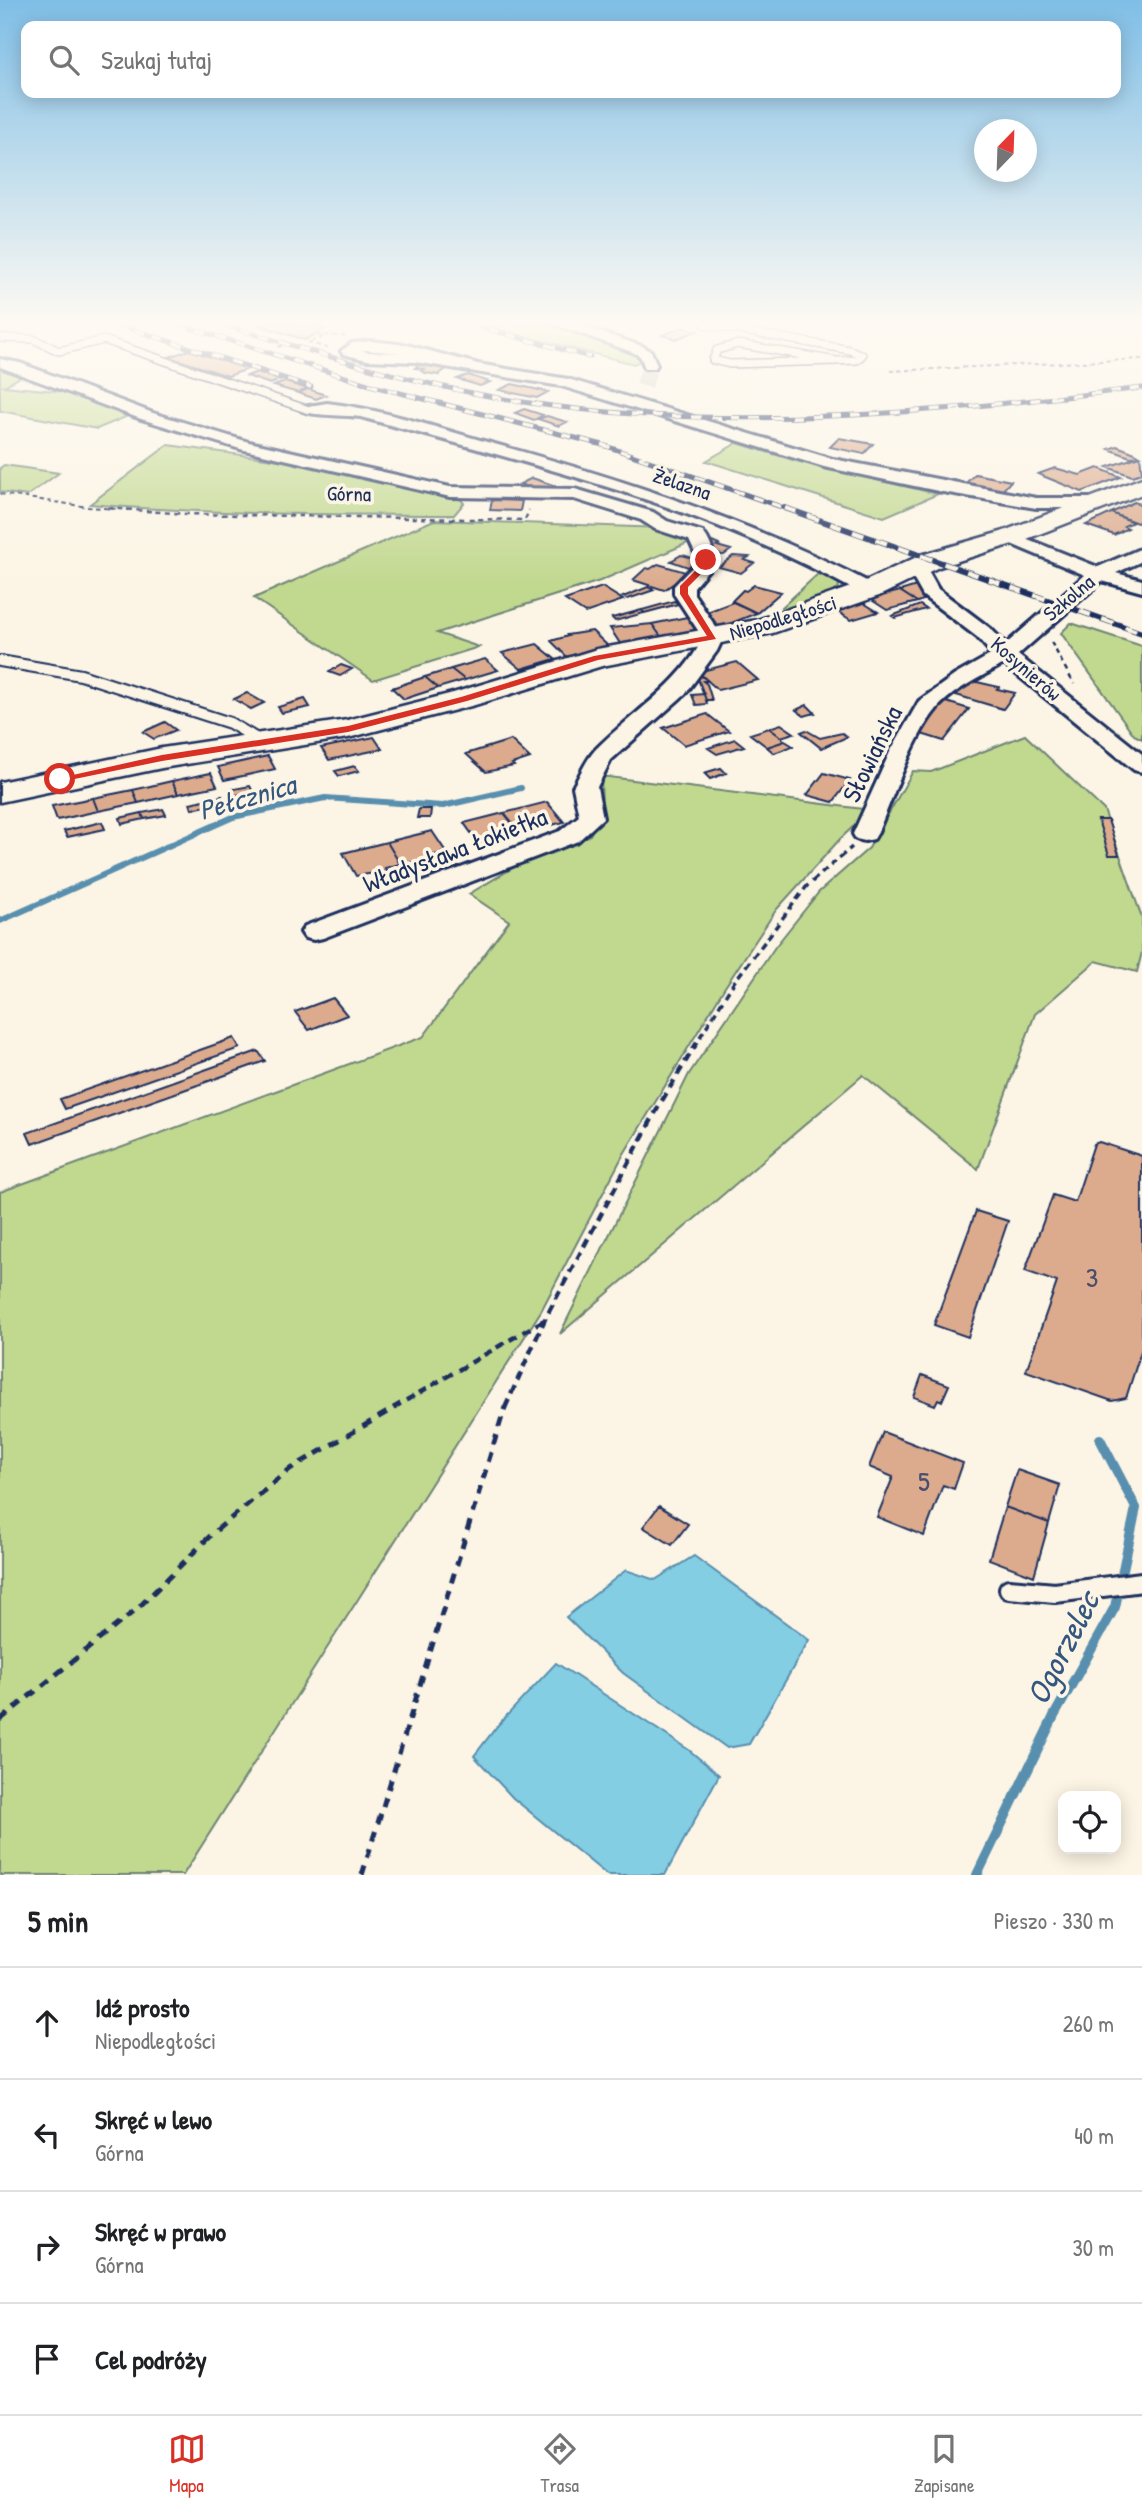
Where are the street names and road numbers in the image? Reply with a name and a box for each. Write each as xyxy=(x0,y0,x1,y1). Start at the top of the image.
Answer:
street label: Żelazna xyxy=(649,460,715,507)
street label: Górna xyxy=(327,479,371,508)
street label: Szkolna xyxy=(1037,568,1101,628)
street label: Niepodległości xyxy=(726,587,840,648)
street label: Kosynierów xyxy=(985,630,1068,708)
street label: Słowiańska xyxy=(833,700,910,808)
street label: Władysława Łokietka xyxy=(358,798,552,901)

